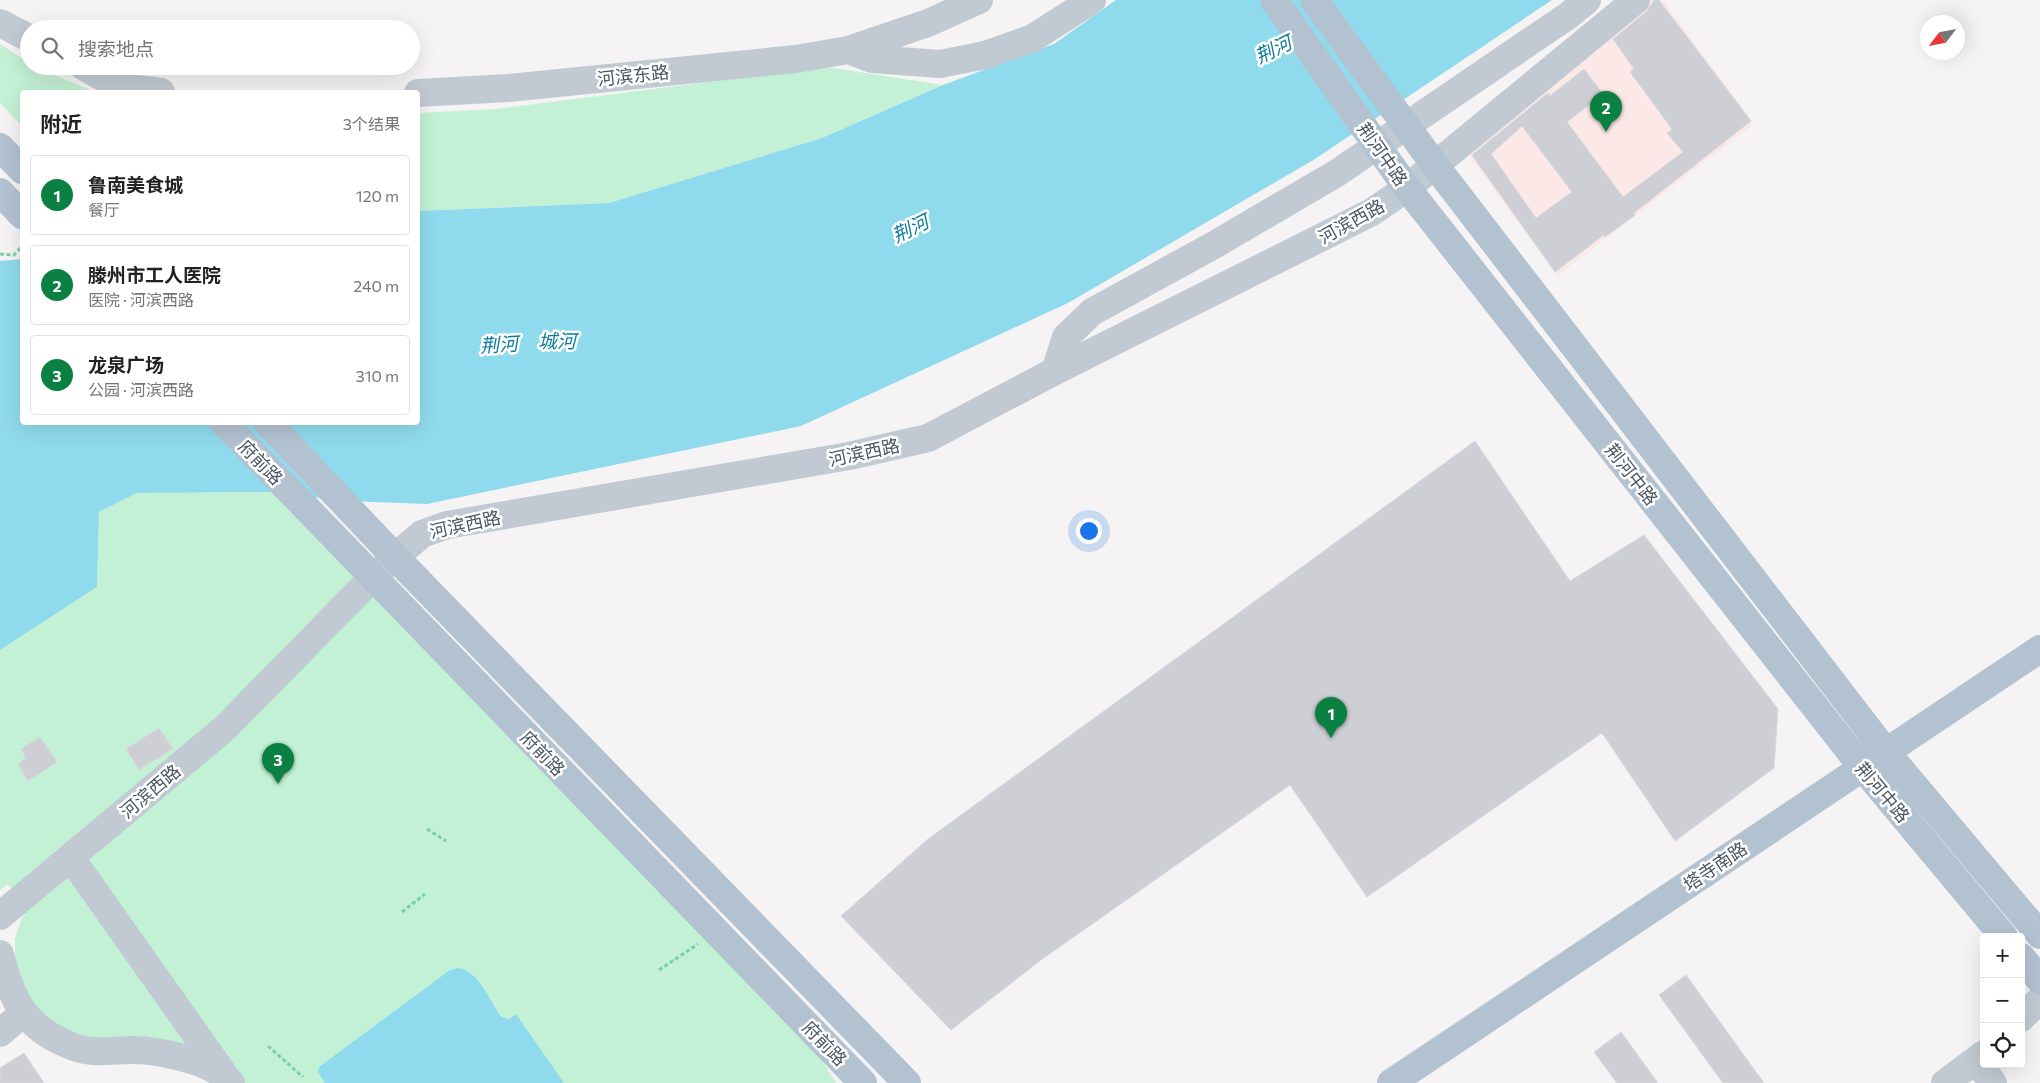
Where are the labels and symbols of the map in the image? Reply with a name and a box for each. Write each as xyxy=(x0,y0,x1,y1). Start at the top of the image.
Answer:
north arrow xyxy=(1920,15,1965,60)
water label: 荆河 xyxy=(1251,29,1299,68)
street label: 河滨东路 xyxy=(596,60,670,90)
pin: 2 xyxy=(1590,91,1622,132)
street label: 荆河中路 xyxy=(1353,118,1413,190)
street label: 河滨西路 xyxy=(1314,194,1388,248)
water label: 荆河 xyxy=(888,208,936,247)
water label: 城河 xyxy=(538,329,580,352)
water label: 荆河 xyxy=(479,331,523,357)
street label: 河滨西路 xyxy=(826,434,902,470)
street label: 府前路 xyxy=(234,435,288,489)
street label: 荆河中路 xyxy=(1601,439,1663,509)
street label: 河滨西路 xyxy=(427,506,503,542)
your location xyxy=(1076,518,1102,544)
pin: 1 xyxy=(1315,697,1347,738)
street label: 府前路 xyxy=(516,726,570,780)
pin: 3 xyxy=(262,743,294,784)
street label: 荆河中路 xyxy=(1851,757,1915,827)
street label: 河滨西路 xyxy=(115,759,185,823)
street label: 塔寺南路 xyxy=(1679,837,1751,895)
street label: 府前路 xyxy=(798,1016,852,1070)

